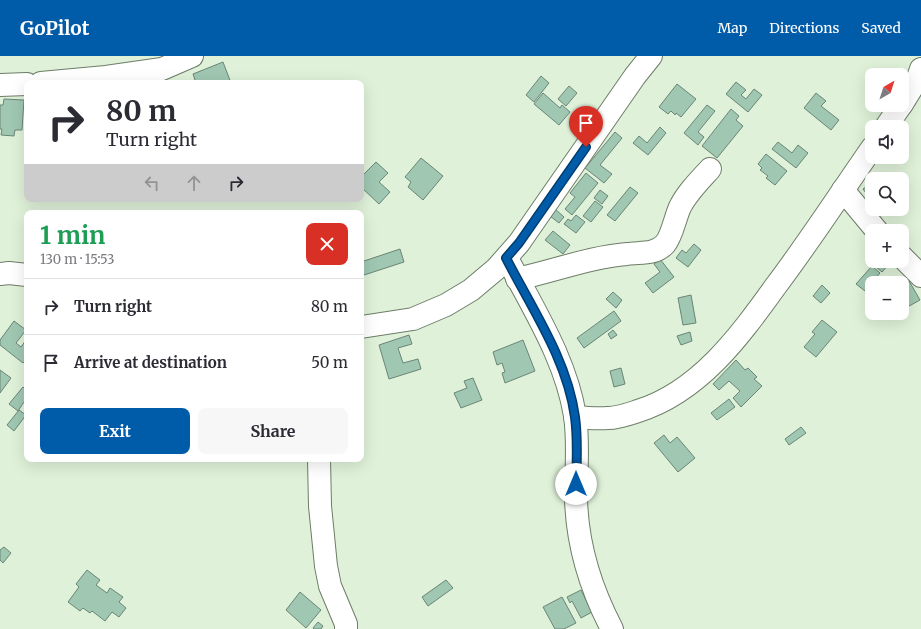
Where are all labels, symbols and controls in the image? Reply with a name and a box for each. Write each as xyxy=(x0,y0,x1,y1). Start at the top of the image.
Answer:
text: GoPilot xyxy=(20,16,89,40)
text: Map xyxy=(717,19,747,37)
text: Directions xyxy=(769,19,839,37)
text: Saved xyxy=(861,19,901,37)
north arrow xyxy=(865,68,909,112)
map controls xyxy=(865,68,909,320)
text: 80 m xyxy=(106,93,177,129)
icon: right xyxy=(40,96,92,148)
pin xyxy=(569,106,603,147)
icon: arrive xyxy=(575,112,597,134)
button: sound xyxy=(865,120,909,164)
text: Turn right xyxy=(106,128,197,151)
icon: left xyxy=(141,172,163,194)
icon: ahead xyxy=(183,172,205,194)
icon: right xyxy=(225,172,247,194)
button: search xyxy=(865,172,909,216)
text: 1 min xyxy=(40,220,105,251)
button: close xyxy=(306,223,348,265)
button: + xyxy=(865,224,909,268)
text: 130 m · 15:53 xyxy=(40,251,115,268)
button: − xyxy=(865,276,909,320)
icon: right xyxy=(40,296,62,318)
text: Turn right xyxy=(74,297,152,316)
text: 80 m xyxy=(311,297,348,316)
icon: arrive xyxy=(40,352,62,374)
text: Arrive at destination xyxy=(74,353,227,372)
text: 50 m xyxy=(311,353,348,372)
button: Exit xyxy=(40,408,190,454)
button: Share xyxy=(198,408,348,454)
position arrow xyxy=(555,463,597,505)

